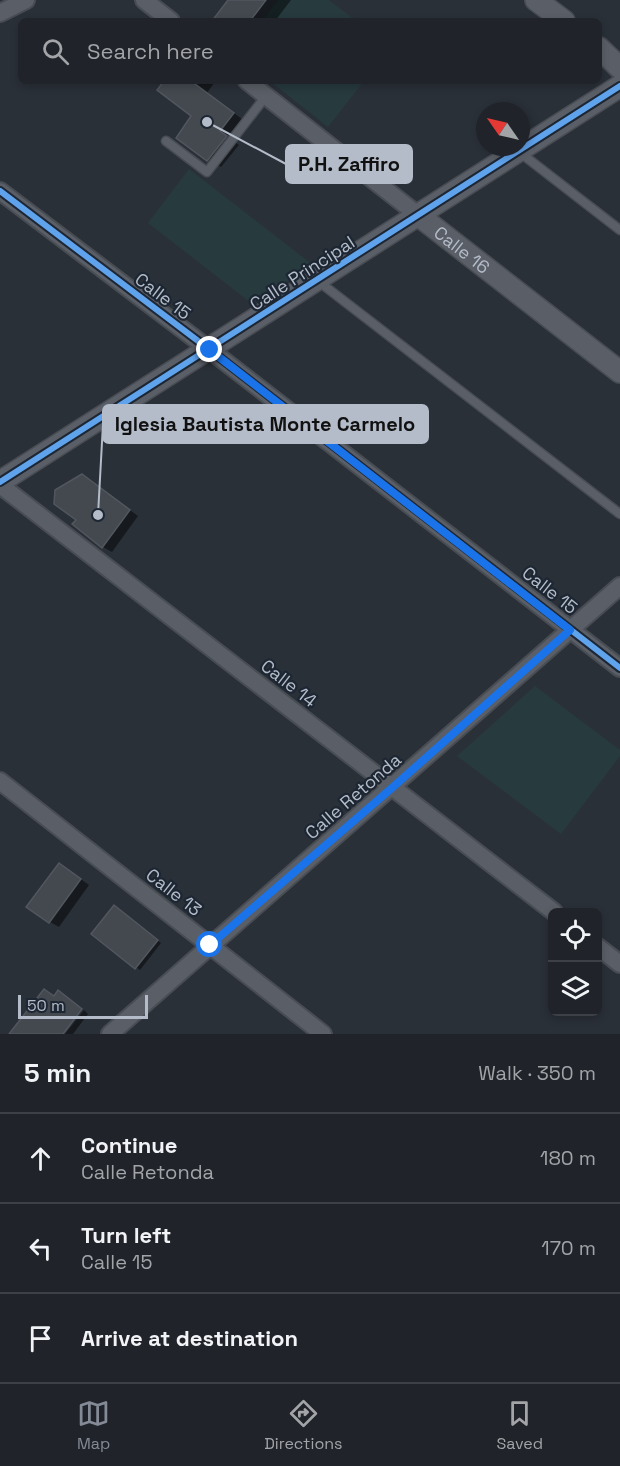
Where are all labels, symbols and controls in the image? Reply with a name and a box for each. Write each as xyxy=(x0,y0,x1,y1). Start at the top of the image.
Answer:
search box xyxy=(18,18,602,84)
icon: search xyxy=(39,35,72,68)
text: Search here xyxy=(87,37,214,65)
north arrow xyxy=(476,102,530,156)
callout: P.H. Zaffiro xyxy=(286,145,412,183)
text: P.H. Zaffiro xyxy=(298,151,400,177)
street label: Calle 16 xyxy=(430,220,495,278)
street label: Calle Principal xyxy=(245,231,359,315)
street label: Calle 15 xyxy=(130,267,196,325)
route end xyxy=(196,336,222,362)
callout: Iglesia Bautista Monte Carmelo xyxy=(103,405,428,443)
text: Iglesia Bautista Monte Carmelo xyxy=(115,411,415,437)
street label: Calle 15 xyxy=(518,561,582,619)
street label: Calle 14 xyxy=(256,654,322,712)
street label: Calle Retonda xyxy=(300,748,406,844)
street label: Calle 13 xyxy=(142,863,206,921)
map controls xyxy=(548,908,602,1016)
button: locate xyxy=(548,908,602,962)
route start xyxy=(196,931,222,957)
button: layers xyxy=(548,962,602,1016)
scale bar xyxy=(18,992,148,1020)
text: 50 m xyxy=(27,995,65,1016)
text: 5 min xyxy=(24,1056,91,1090)
text: Walk · 350 m xyxy=(478,1060,596,1086)
text: Continue xyxy=(81,1131,177,1159)
icon: ahead xyxy=(24,1142,57,1175)
text: 180 m xyxy=(540,1145,596,1171)
text: Calle Retonda xyxy=(81,1159,214,1185)
text: Turn left xyxy=(81,1221,171,1249)
icon: left xyxy=(24,1232,57,1265)
text: 170 m xyxy=(541,1235,596,1261)
text: Calle 15 xyxy=(81,1249,152,1275)
icon: arrive xyxy=(24,1322,57,1355)
text: Arrive at destination xyxy=(81,1324,298,1352)
tab: Map xyxy=(77,1397,110,1454)
tab: Directions xyxy=(264,1397,343,1454)
tab: Saved xyxy=(496,1397,543,1454)

